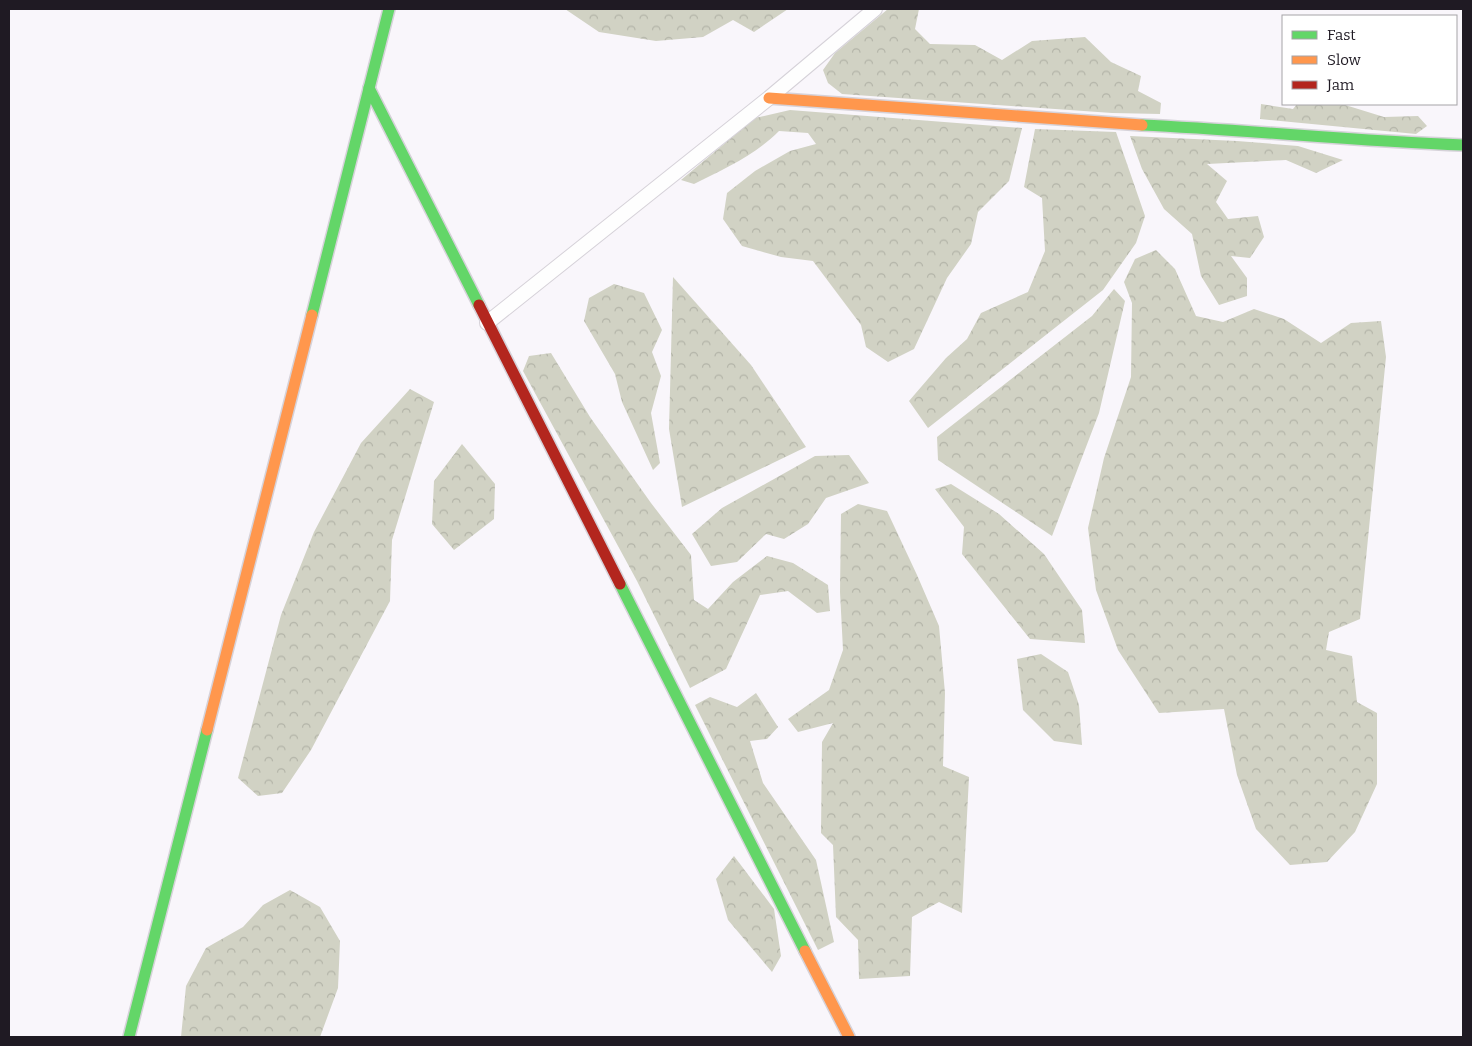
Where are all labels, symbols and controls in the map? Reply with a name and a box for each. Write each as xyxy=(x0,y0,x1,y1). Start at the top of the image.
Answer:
legend xyxy=(1282,15,1457,105)
text: Fast xyxy=(1327,26,1356,44)
text: Slow xyxy=(1327,51,1362,69)
text: Jam xyxy=(1326,76,1355,94)

